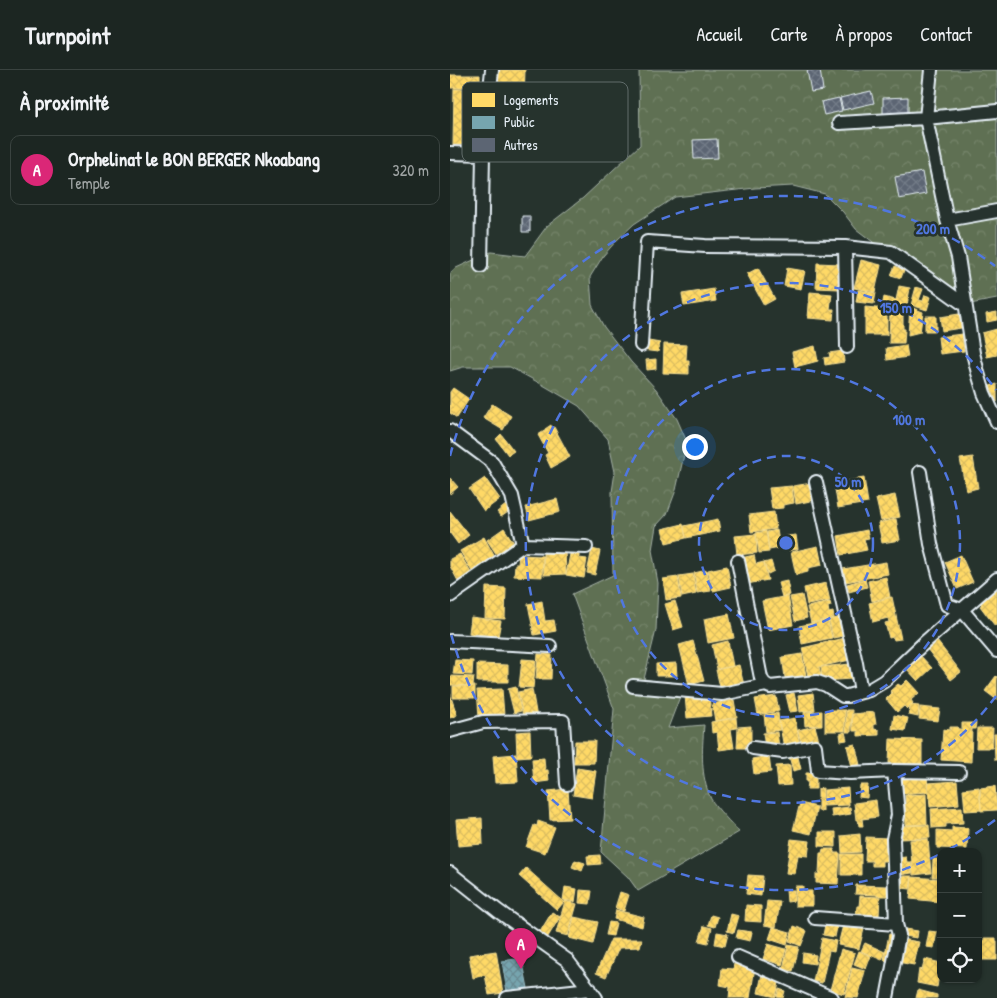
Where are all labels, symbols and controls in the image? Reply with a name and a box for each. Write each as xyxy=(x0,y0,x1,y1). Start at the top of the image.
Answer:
text: Turnpoint xyxy=(25,19,110,51)
text: Accueil xyxy=(696,22,742,47)
text: Carte xyxy=(770,22,808,47)
text: À propos xyxy=(836,22,892,47)
text: Contact xyxy=(920,22,972,47)
legend xyxy=(462,82,628,162)
text: À proximité xyxy=(20,88,109,117)
text: Logements xyxy=(504,90,558,110)
text: Public xyxy=(504,112,535,131)
text: Autres xyxy=(504,135,538,154)
text: Orphelinat le BON BERGER Nkoabang xyxy=(68,146,320,172)
text: A xyxy=(33,159,41,181)
text: 320 m xyxy=(393,159,429,181)
text: Temple xyxy=(68,172,110,194)
text: 200 m xyxy=(916,218,950,239)
text: 150 m xyxy=(880,297,912,318)
text: 100 m xyxy=(893,409,925,430)
your location xyxy=(682,434,708,460)
text: 50 m xyxy=(835,471,861,492)
centre of rings xyxy=(777,534,795,552)
map controls xyxy=(937,848,982,983)
button: + xyxy=(937,848,982,893)
button: − xyxy=(937,893,982,938)
pin: A xyxy=(505,928,537,969)
button: locate xyxy=(937,938,982,983)

